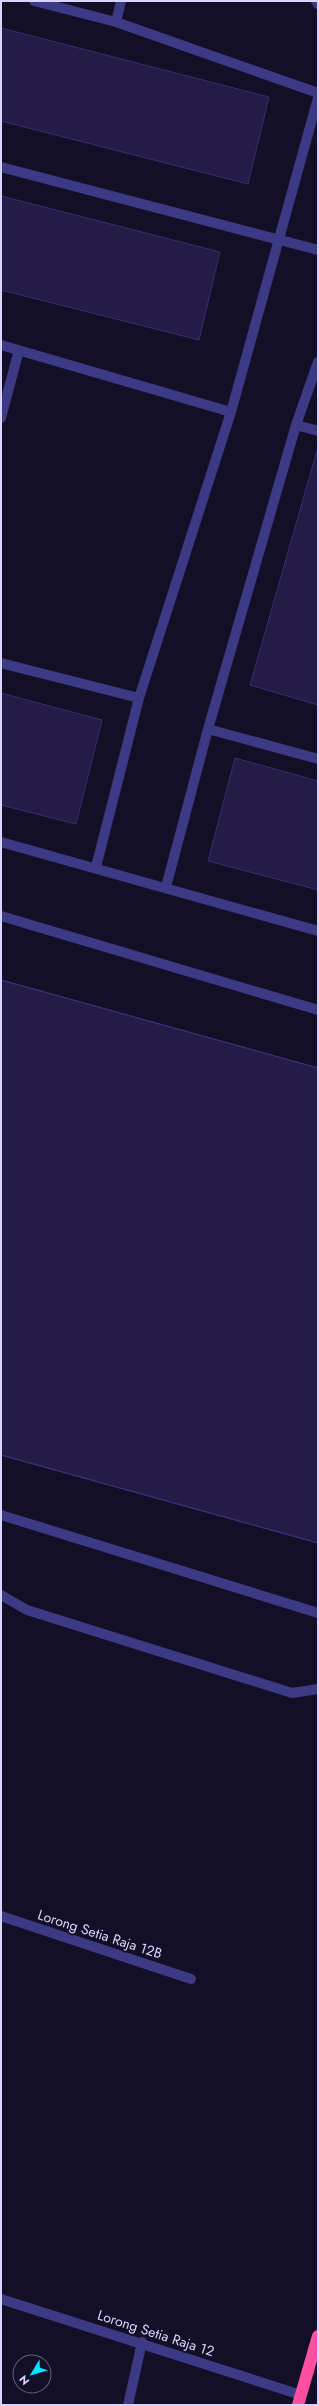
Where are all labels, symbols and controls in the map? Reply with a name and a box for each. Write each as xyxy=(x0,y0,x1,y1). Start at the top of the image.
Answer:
street label: Lorong Setia Raja 12B xyxy=(35,1904,165,1964)
street label: Lorong Setia Raja 12 xyxy=(95,2305,217,2361)
north arrow xyxy=(12,2354,52,2394)
text: N xyxy=(15,2372,33,2389)

